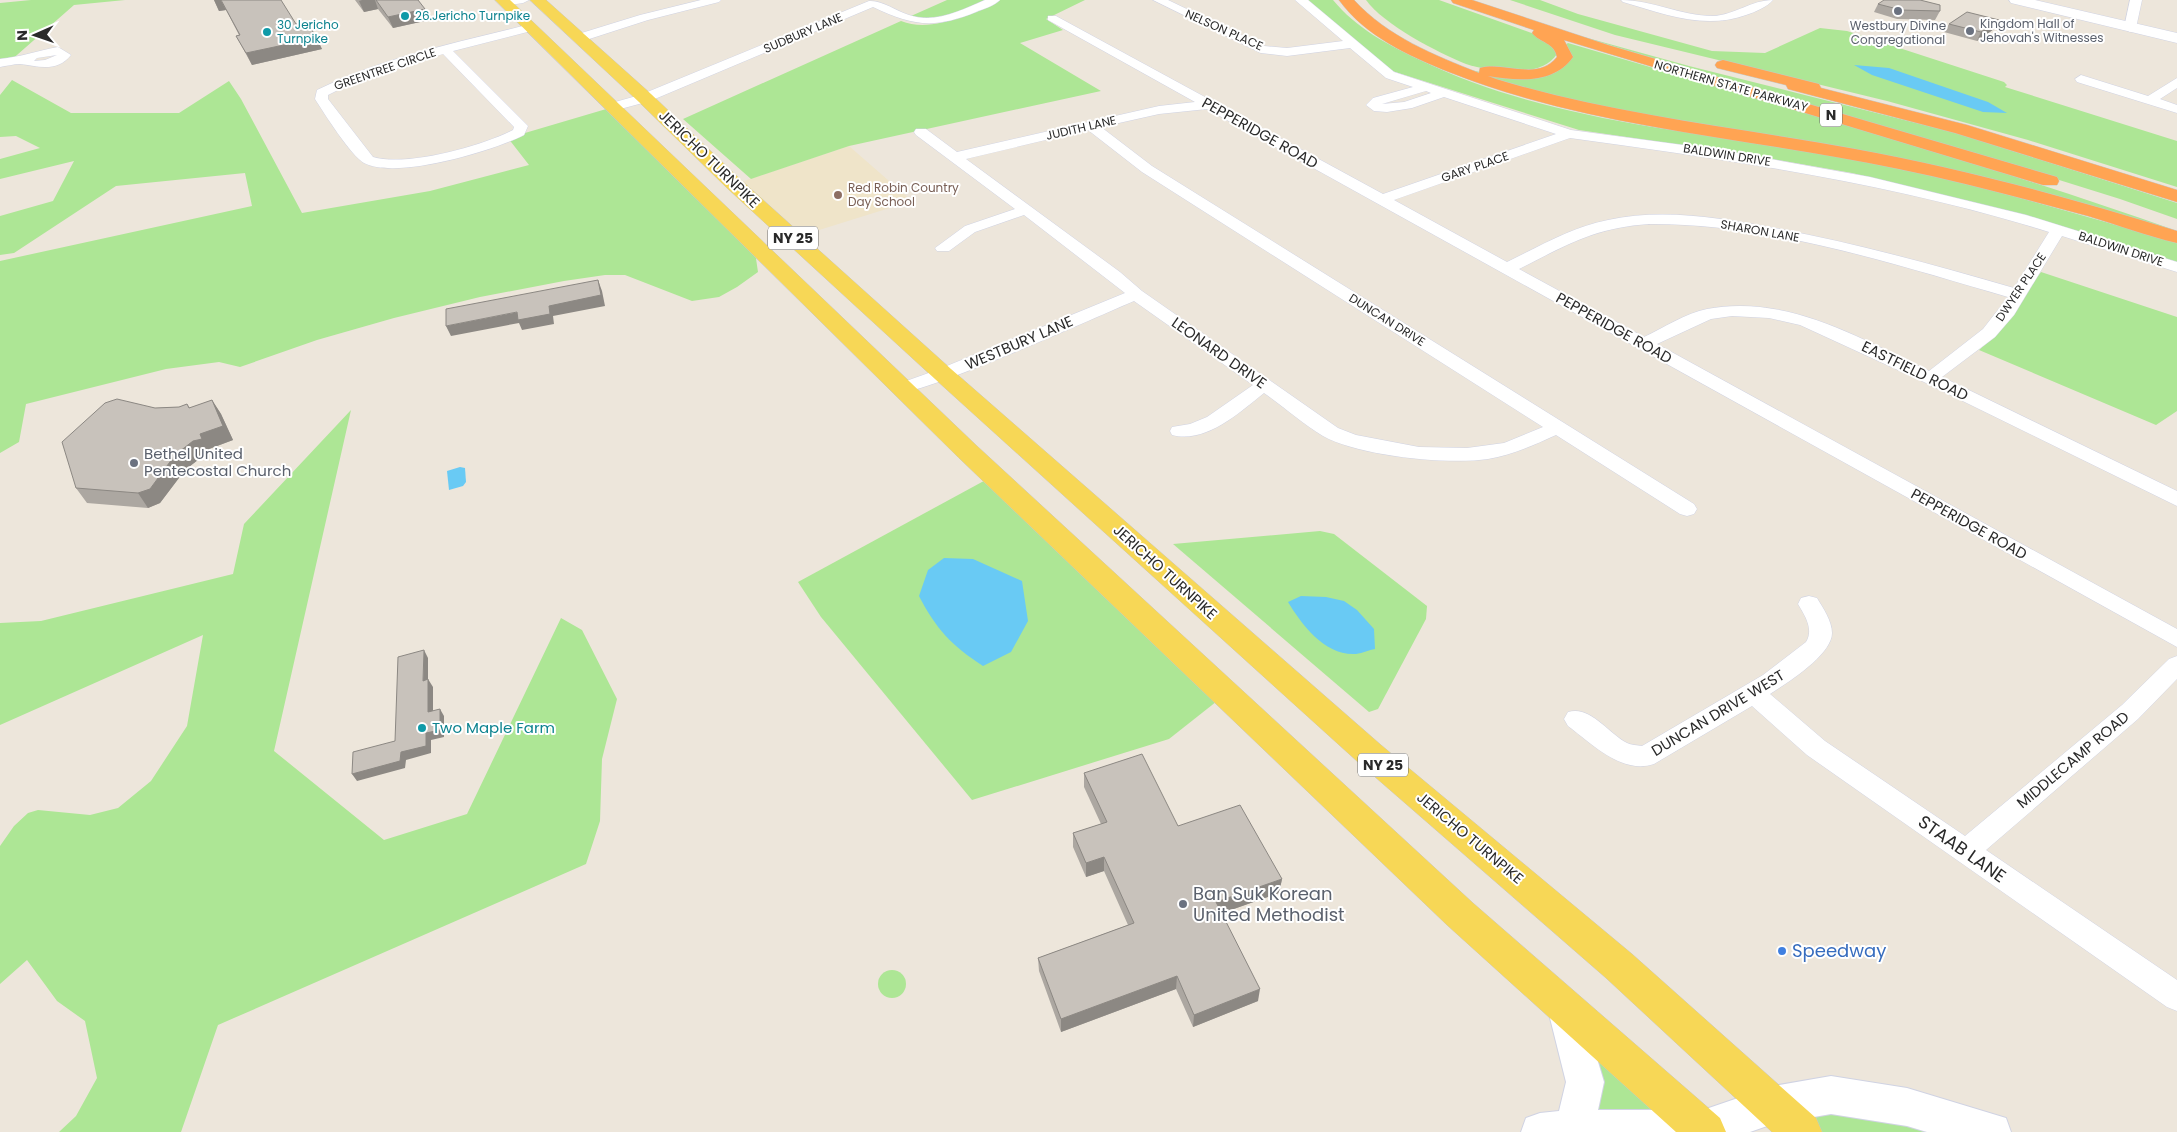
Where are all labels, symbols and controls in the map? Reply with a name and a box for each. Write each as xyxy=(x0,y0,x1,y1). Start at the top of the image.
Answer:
street label: NELSON PLACE xyxy=(1183,5,1266,54)
marker: Westbury Divine Congregational xyxy=(1892,5,1904,17)
place label: 26.Jericho Turnpike xyxy=(415,7,530,24)
street label: SUDBURY LANE xyxy=(761,8,845,57)
north arrow xyxy=(10,10,60,60)
marker: 26.Jericho Turnpike xyxy=(399,10,411,22)
place label: Kingdom Hall of Jehovah's Witnesses xyxy=(1980,15,2103,46)
place label: 30 Jericho Turnpike xyxy=(277,16,339,47)
place label: Westbury Divine Congregational xyxy=(1850,17,1946,48)
marker: Kingdom Hall of Jehovah's Witnesses xyxy=(1964,25,1976,37)
marker: 30 Jericho Turnpike xyxy=(261,26,273,38)
text: N xyxy=(12,30,32,41)
street label: GREENTREE CIRCLE xyxy=(332,43,438,94)
street label: NORTHERN STATE PARKWAY xyxy=(1652,55,1810,116)
street label: PEPPERIDGE ROAD xyxy=(1198,92,1322,173)
road number: N xyxy=(1820,104,1842,126)
street label: JERICHO TURNPIKE xyxy=(654,105,765,212)
street label: JUDITH LANE xyxy=(1044,111,1118,144)
street label: BALDWIN DRIVE xyxy=(1682,139,1772,170)
street label: GARY PLACE xyxy=(1439,147,1511,186)
place label: Red Robin Country Day School xyxy=(848,179,959,210)
marker: Red Robin Country Day School xyxy=(832,189,844,201)
street label: SHARON LANE xyxy=(1719,215,1801,246)
road number: NY 25 xyxy=(768,227,818,250)
street label: BALDWIN DRIVE xyxy=(2076,227,2166,270)
street label: DWYER PLACE xyxy=(1991,249,2050,324)
street label: PEPPERIDGE ROAD xyxy=(1552,287,1676,368)
street label: DUNCAN DRIVE xyxy=(1346,289,1429,350)
street label: WESTBURY LANE xyxy=(962,310,1076,375)
street label: LEONARD DRIVE xyxy=(1168,312,1271,393)
street label: EASTFIELD ROAD xyxy=(1858,336,1972,405)
place label: Bethel United Pentecostal Church xyxy=(144,443,291,481)
marker: Bethel United Pentecostal Church xyxy=(128,457,140,469)
street label: PEPPERIDGE ROAD xyxy=(1907,483,2031,564)
street label: JERICHO TURNPIKE xyxy=(1109,519,1222,624)
street label: DUNCAN DRIVE WEST xyxy=(1647,664,1788,761)
street label: MIDDLECAMP ROAD xyxy=(2012,706,2133,813)
place label: Two Maple Farm xyxy=(432,717,555,738)
marker: Two Maple Farm xyxy=(416,722,428,734)
road number: NY 25 xyxy=(1358,754,1408,776)
street label: JERICHO TURNPIKE xyxy=(1413,787,1528,888)
street label: STAAB LANE xyxy=(1913,809,2011,888)
place label: Ban Suk Korean United Methodist xyxy=(1193,881,1345,927)
marker: Ban Suk Korean United Methodist xyxy=(1177,898,1189,910)
place label: Speedway xyxy=(1792,938,1886,963)
marker: Speedway xyxy=(1776,945,1788,957)

